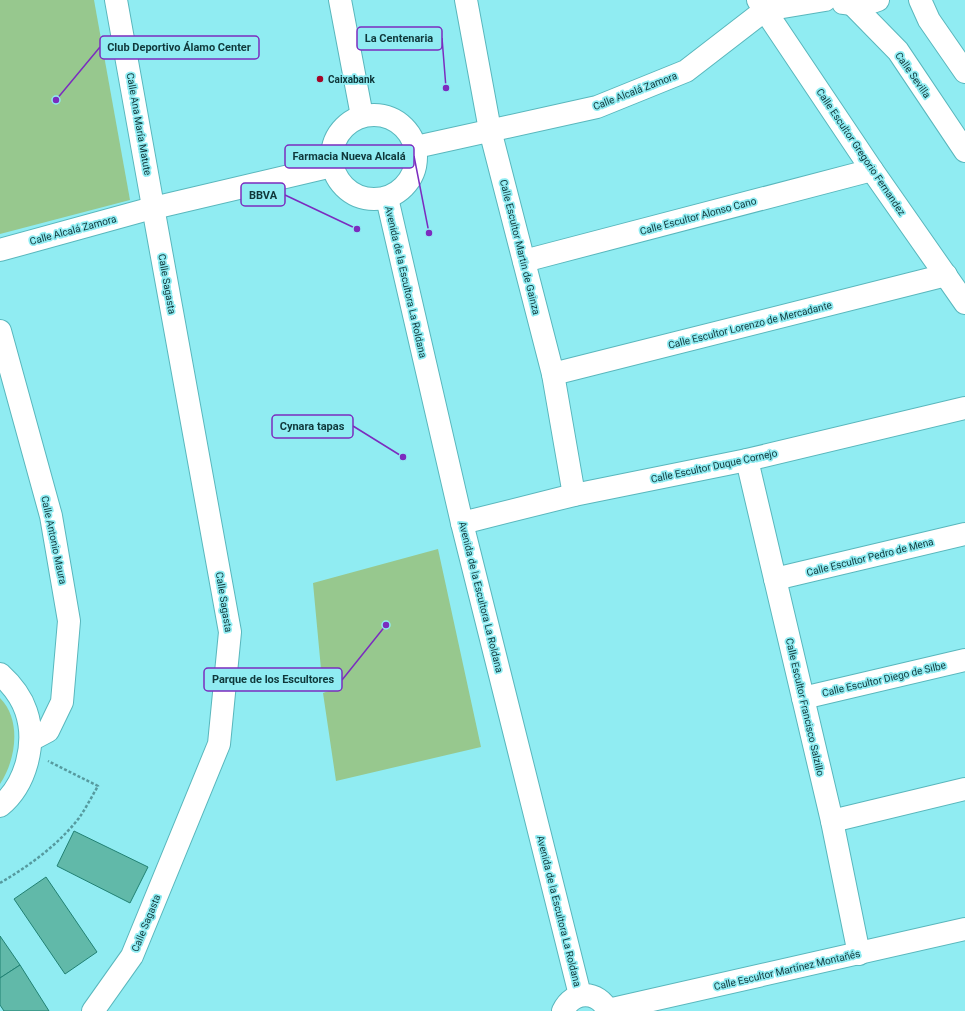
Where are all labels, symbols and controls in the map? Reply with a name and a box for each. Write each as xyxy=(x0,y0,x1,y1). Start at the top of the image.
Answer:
callout: La Centenaria xyxy=(357,27,442,50)
text: La Centenaria xyxy=(365,32,433,45)
callout: Club Deportivo Álamo Center xyxy=(100,36,259,59)
text: Club Deportivo Álamo Center xyxy=(107,41,251,54)
street label: Calle Sevilla xyxy=(893,50,933,100)
street label: Calle Alcalá Zamora xyxy=(591,70,679,112)
street label: Calle Ana María Matute xyxy=(125,72,153,176)
marker: Caixabank xyxy=(315,74,325,84)
place label: Caixabank xyxy=(328,74,376,85)
street label: Calle Escultor Gregorio Fernandez xyxy=(814,86,908,218)
callout: Farmacia Nueva Alcalá xyxy=(285,145,414,168)
text: Farmacia Nueva Alcalá xyxy=(292,150,406,163)
street label: Calle Escultor Martin de Gainza xyxy=(498,178,542,316)
callout: BBVA xyxy=(241,183,285,206)
text: BBVA xyxy=(249,189,278,202)
street label: Calle Escultor Alonso Cano xyxy=(639,195,758,237)
street label: Avenida de la Escultora La Roldana xyxy=(383,205,429,359)
street label: Calle Alcalá Zamora xyxy=(29,213,117,247)
street label: Calle Sagasta xyxy=(156,253,178,315)
street label: Calle Escultor Lorenzo de Mercadante xyxy=(667,299,833,351)
callout: Cynara tapas xyxy=(272,415,353,438)
text: Cynara tapas xyxy=(280,420,345,433)
street label: Calle Escultor Duque Cornejo xyxy=(650,447,778,485)
street label: Calle Antonio Maura xyxy=(39,495,69,585)
street label: Avenida de la Escultora La Roldana xyxy=(457,520,505,674)
street label: Calle Escultor Pedro de Mena xyxy=(805,536,935,578)
street label: Calle Sagasta xyxy=(214,571,234,633)
street label: Calle Escultor Francisco Salzillo xyxy=(784,637,826,777)
street label: Calle Escultor Diego de Silbe xyxy=(821,659,947,699)
callout: Parque de los Escultores xyxy=(204,668,342,691)
text: Parque de los Escultores xyxy=(212,673,334,686)
street label: Avenida de la Escultora La Roldana xyxy=(535,834,583,988)
street label: Calle Sagasta xyxy=(129,893,163,953)
street label: Calle Escultor Martínez Montañés xyxy=(713,948,861,992)

